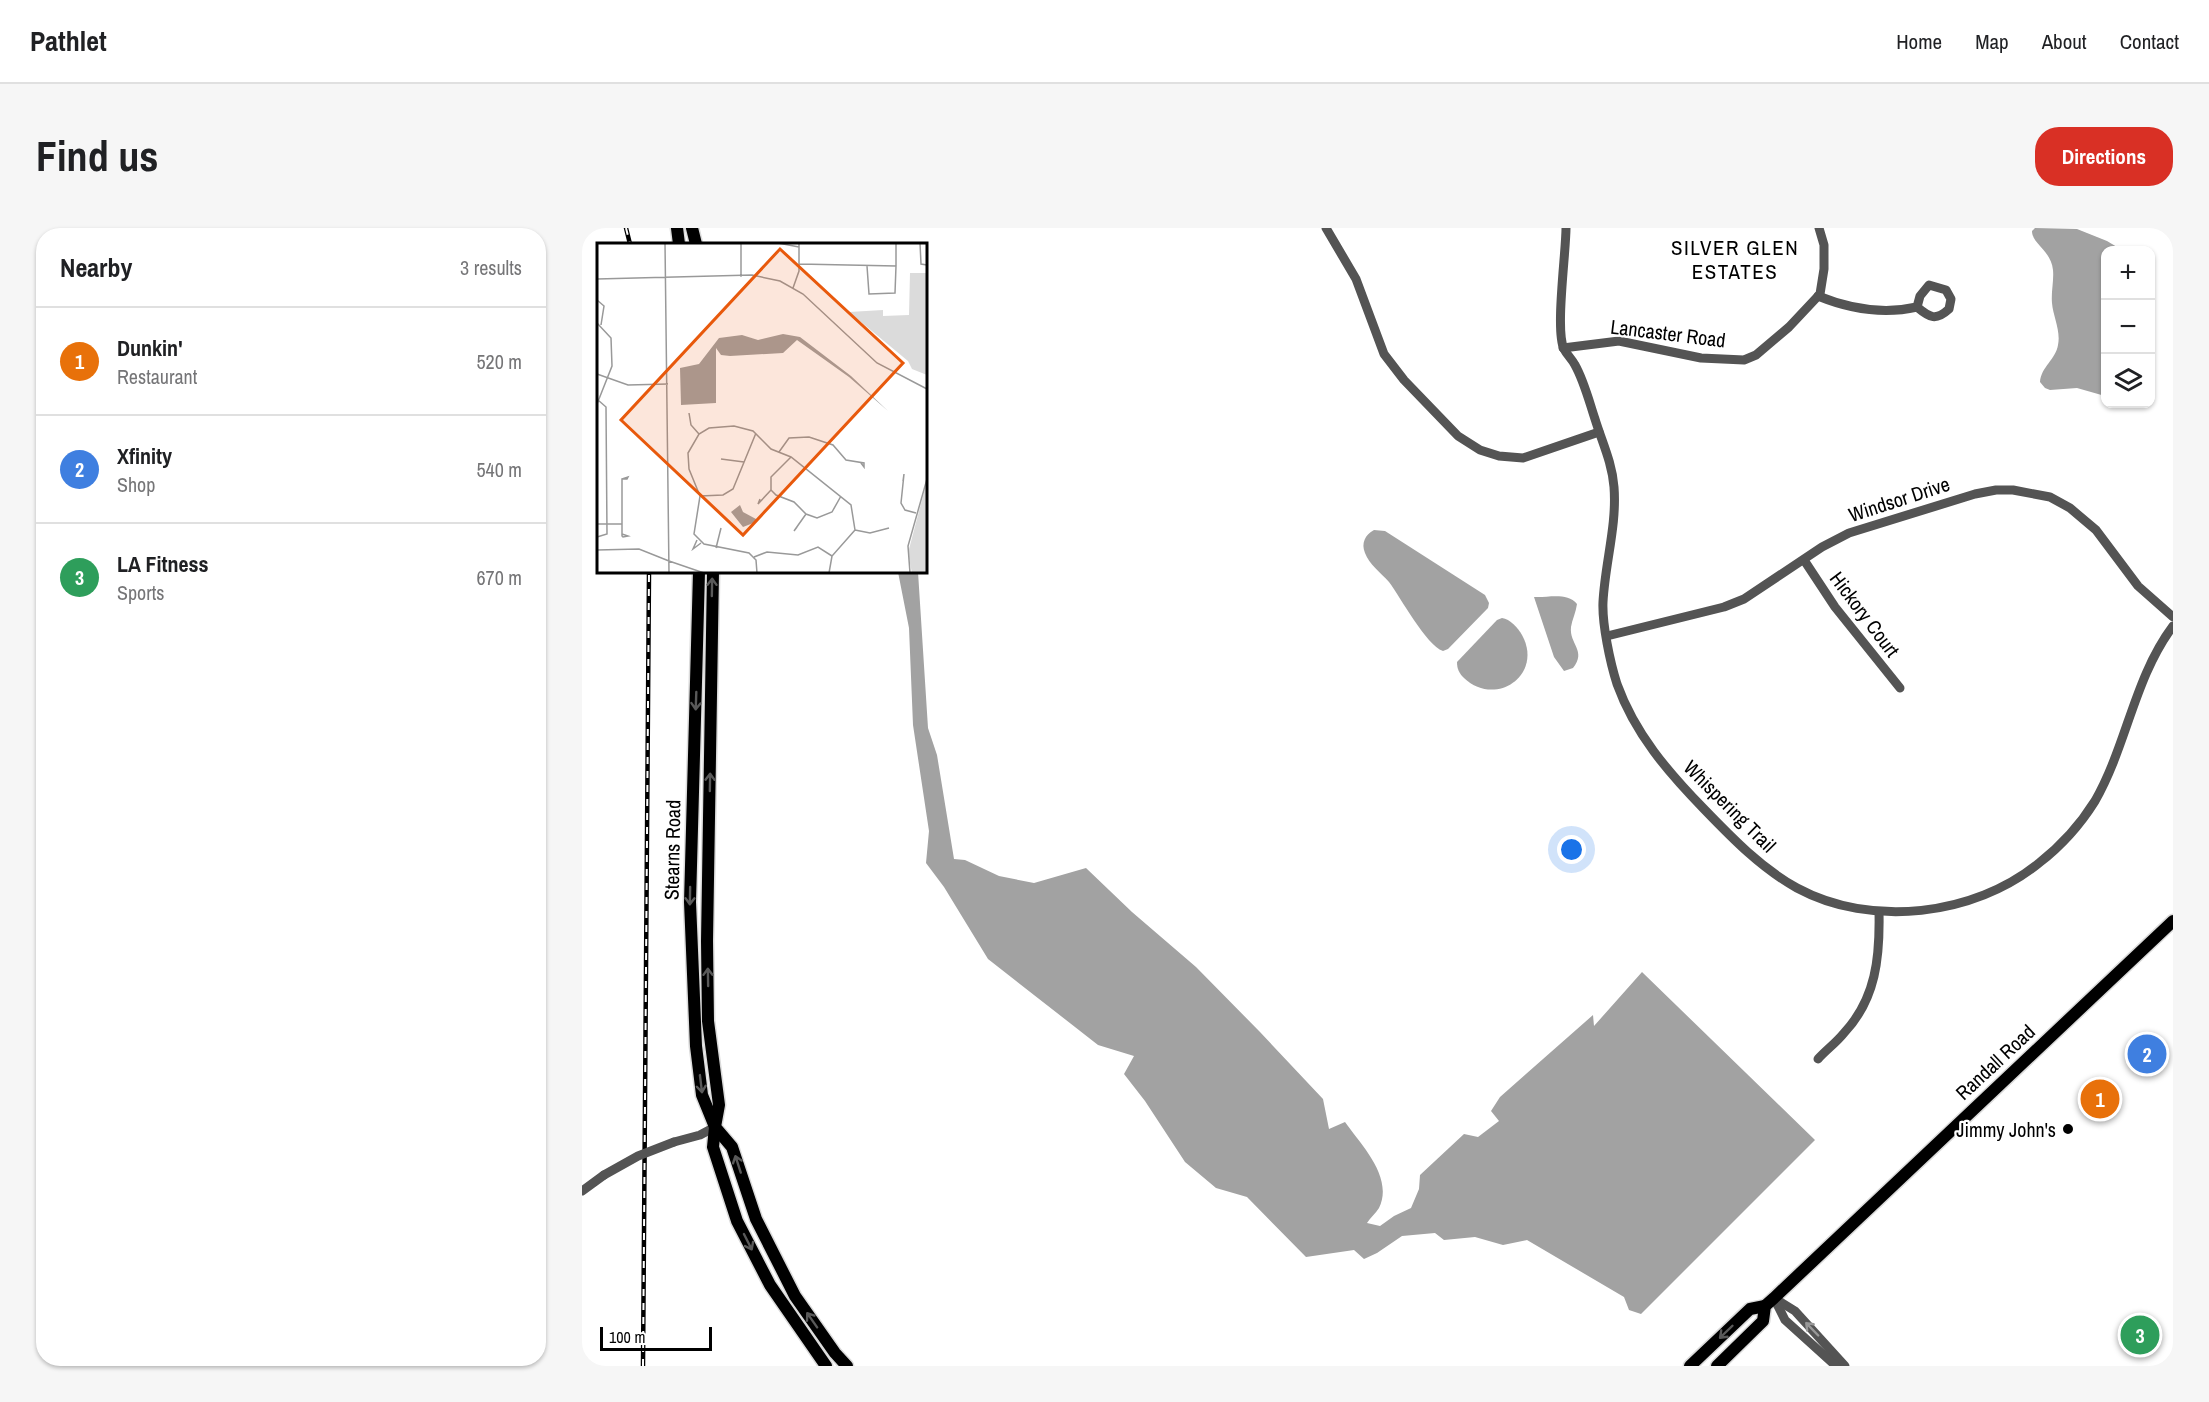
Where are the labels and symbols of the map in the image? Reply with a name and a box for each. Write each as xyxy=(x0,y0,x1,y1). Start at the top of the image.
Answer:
district label: SILVER GLEN ESTATES xyxy=(1671,233,1799,286)
inset map xyxy=(597,243,927,573)
street label: Lancaster Road xyxy=(1609,313,1727,353)
street label: Windsor Drive xyxy=(1845,470,1953,528)
street label: Hickory Court xyxy=(1824,566,1906,662)
one-way arrow xyxy=(707,578,718,598)
one-way arrow xyxy=(690,690,701,710)
street label: Whispering Trail xyxy=(1678,754,1782,858)
one-way arrow xyxy=(705,773,716,793)
street label: Stearns Road xyxy=(658,800,686,900)
your location xyxy=(1557,835,1586,864)
one-way arrow xyxy=(684,885,696,905)
one-way arrow xyxy=(702,968,714,988)
street label: Randall Road xyxy=(1949,1018,2041,1106)
pin: 2 xyxy=(2128,1032,2166,1076)
one-way arrow xyxy=(695,1074,706,1094)
pin: 1 xyxy=(2080,1076,2120,1122)
place label: Jimmy John's xyxy=(1956,1116,2056,1143)
marker: Jimmy John's xyxy=(2061,1122,2075,1136)
one-way arrow xyxy=(732,1155,743,1174)
one-way arrow xyxy=(742,1233,754,1250)
one-way arrow xyxy=(806,1312,818,1328)
pin: 3 xyxy=(2120,1312,2160,1358)
one-way arrow xyxy=(1805,1321,1819,1336)
scale bar xyxy=(600,1324,712,1352)
one-way arrow xyxy=(1718,1325,1733,1339)

